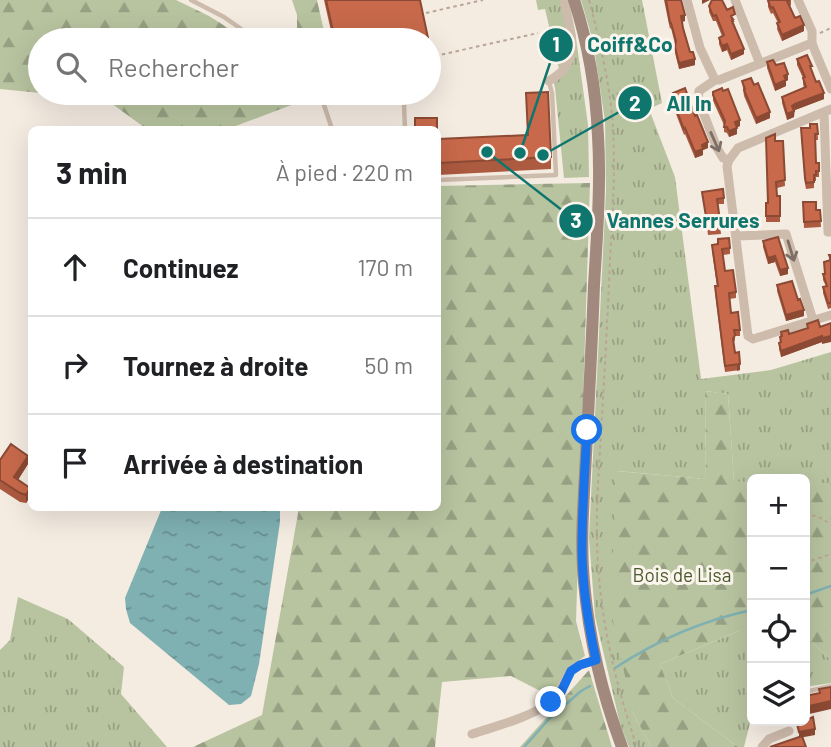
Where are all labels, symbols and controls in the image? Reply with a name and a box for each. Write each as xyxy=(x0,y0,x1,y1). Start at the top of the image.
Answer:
callout: Coiff&Co xyxy=(539,24,687,66)
search box xyxy=(28,28,441,105)
text: 1 xyxy=(552,31,560,56)
text: Coiff&Co xyxy=(587,31,673,56)
icon: search xyxy=(52,48,90,86)
text: Rechercher xyxy=(108,51,239,82)
callout: All In xyxy=(617,82,726,124)
text: 2 xyxy=(629,90,641,115)
text: All In xyxy=(666,90,712,115)
one-way arrow xyxy=(709,130,722,152)
text: 3 min xyxy=(56,154,127,190)
text: À pied · 220 m xyxy=(276,158,413,186)
callout: Vannes Serrures xyxy=(558,200,774,242)
text: 3 xyxy=(570,207,582,232)
text: Vannes Serrures xyxy=(607,207,760,232)
one-way arrow xyxy=(786,240,799,262)
icon: ahead xyxy=(56,248,94,286)
text: Continuez xyxy=(123,252,239,283)
text: 170 m xyxy=(357,253,413,281)
icon: right xyxy=(56,346,94,384)
text: Tournez à droite xyxy=(123,350,308,381)
text: 50 m xyxy=(365,351,413,379)
route start xyxy=(571,414,602,445)
icon: arrive xyxy=(56,444,94,482)
text: Arrivée à destination xyxy=(123,448,363,479)
map controls xyxy=(747,474,810,726)
button: + xyxy=(747,474,810,537)
button: − xyxy=(747,537,810,600)
park label: Bois de Lisa xyxy=(633,563,731,586)
button: locate xyxy=(747,600,810,663)
button: layers xyxy=(747,663,810,726)
route end xyxy=(535,686,566,717)

